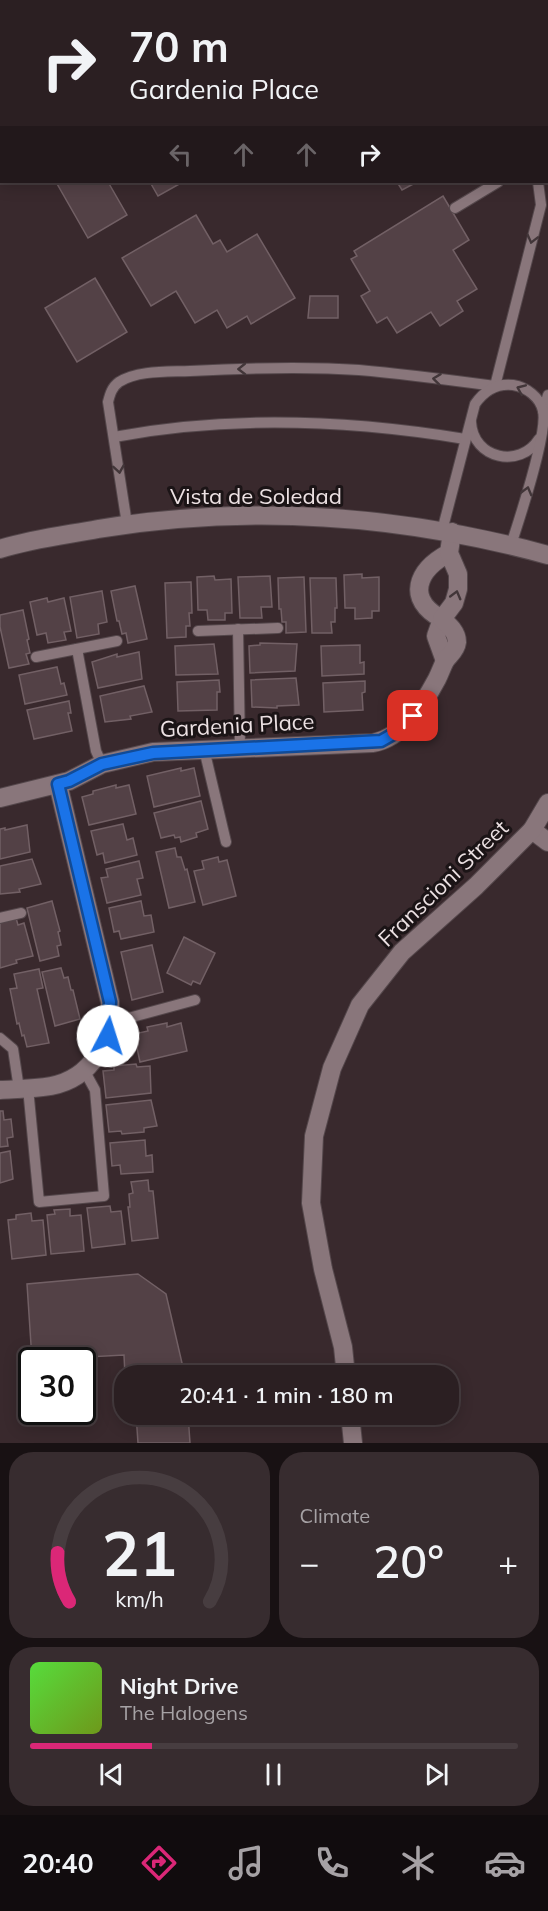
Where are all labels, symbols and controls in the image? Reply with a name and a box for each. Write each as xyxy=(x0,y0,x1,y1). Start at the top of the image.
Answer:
text: 70 m xyxy=(129,20,229,73)
icon: right xyxy=(30,24,108,102)
text: Gardenia Place xyxy=(129,72,319,106)
icon: left xyxy=(164,138,197,171)
icon: ahead xyxy=(227,138,260,171)
icon: ahead xyxy=(290,138,323,171)
icon: right xyxy=(353,138,386,171)
one-way arrow xyxy=(527,234,540,244)
one-way arrow xyxy=(238,363,247,375)
one-way arrow xyxy=(432,373,441,385)
one-way arrow xyxy=(517,384,528,396)
one-way arrow xyxy=(112,464,124,474)
street label: Vista de Soledad xyxy=(170,482,342,510)
one-way arrow xyxy=(520,486,532,497)
one-way arrow xyxy=(448,590,461,600)
pin xyxy=(387,690,438,741)
icon: arrive xyxy=(396,699,429,732)
street label: Gardenia Place xyxy=(159,707,315,743)
street label: Franscioni Street xyxy=(372,814,514,952)
position arrow xyxy=(76,1004,140,1068)
speed limit sign: 30 xyxy=(18,1347,96,1425)
text: 20:41 · 1 min · 180 m xyxy=(179,1381,394,1409)
text: Climate xyxy=(300,1503,370,1528)
text: 21 xyxy=(102,1513,177,1592)
text: 20° xyxy=(373,1533,444,1589)
text: − xyxy=(300,1542,319,1583)
text: + xyxy=(498,1542,518,1583)
text: km/h xyxy=(115,1585,163,1612)
text: Night Drive xyxy=(120,1672,239,1700)
text: The Halogens xyxy=(120,1700,248,1725)
icon: previous xyxy=(95,1758,128,1791)
icon: pause xyxy=(257,1758,290,1791)
icon: next xyxy=(420,1758,453,1791)
icon: directions xyxy=(138,1842,180,1884)
icon: music xyxy=(225,1842,267,1884)
icon: phone xyxy=(311,1842,353,1884)
icon: climate xyxy=(397,1842,439,1884)
icon: car xyxy=(484,1842,526,1884)
text: 20:40 xyxy=(22,1846,94,1880)

